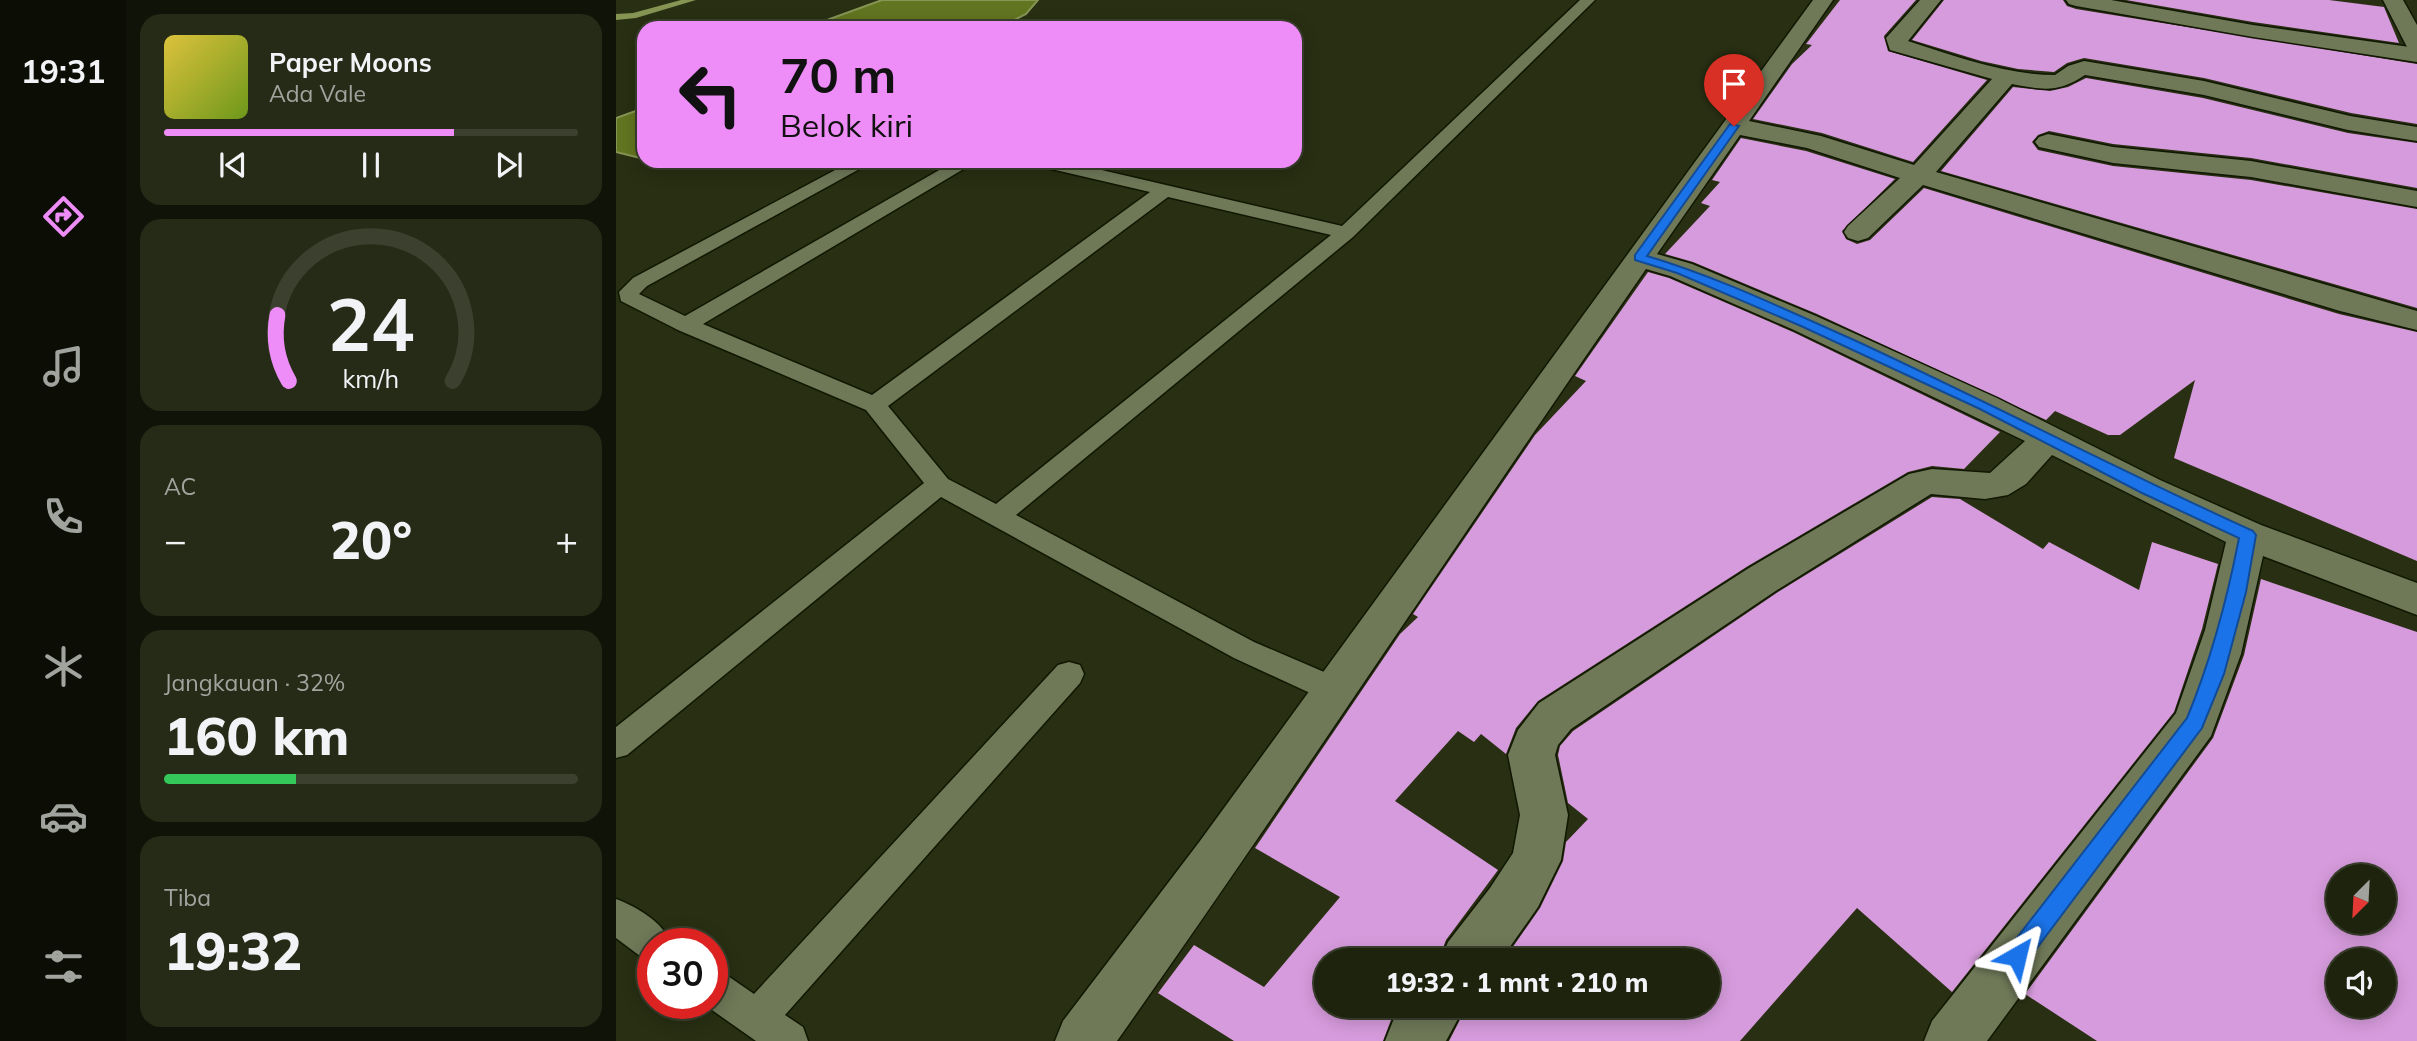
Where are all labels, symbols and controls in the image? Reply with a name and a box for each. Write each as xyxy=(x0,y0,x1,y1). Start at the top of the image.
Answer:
text: 70 m xyxy=(780,44,896,105)
text: Paper Moons xyxy=(269,46,432,79)
icon: left xyxy=(665,49,756,140)
text: 19:31 xyxy=(21,51,105,91)
pin xyxy=(1704,54,1764,126)
icon: arrive xyxy=(1715,65,1753,103)
text: Ada Vale xyxy=(269,79,366,108)
text: Belok kiri xyxy=(780,105,913,145)
icon: previous xyxy=(214,146,252,184)
icon: pause xyxy=(352,146,390,184)
icon: next xyxy=(490,146,528,184)
icon: directions xyxy=(39,192,88,241)
text: 24 xyxy=(327,279,415,370)
icon: music xyxy=(39,342,88,391)
text: km/h xyxy=(343,363,399,394)
text: AC xyxy=(164,472,196,501)
icon: phone xyxy=(39,492,88,541)
text: 20° xyxy=(330,507,412,572)
text: − xyxy=(164,516,187,564)
text: + xyxy=(555,516,578,564)
icon: climate xyxy=(39,642,88,691)
text: Jangkauan · 32% xyxy=(164,668,345,697)
text: 160 km xyxy=(164,703,349,768)
icon: car xyxy=(39,792,88,841)
north arrow xyxy=(2326,864,2396,934)
map controls xyxy=(2326,864,2396,1018)
text: Tiba xyxy=(164,883,211,912)
text: 19:32 xyxy=(164,918,302,983)
position arrow xyxy=(1980,919,2054,993)
speed limit sign: 30 xyxy=(637,928,728,1019)
icon: filters xyxy=(39,942,88,991)
button: sound xyxy=(2326,948,2396,1018)
text: 19:32 · 1 mnt · 210 m xyxy=(1386,966,1648,999)

